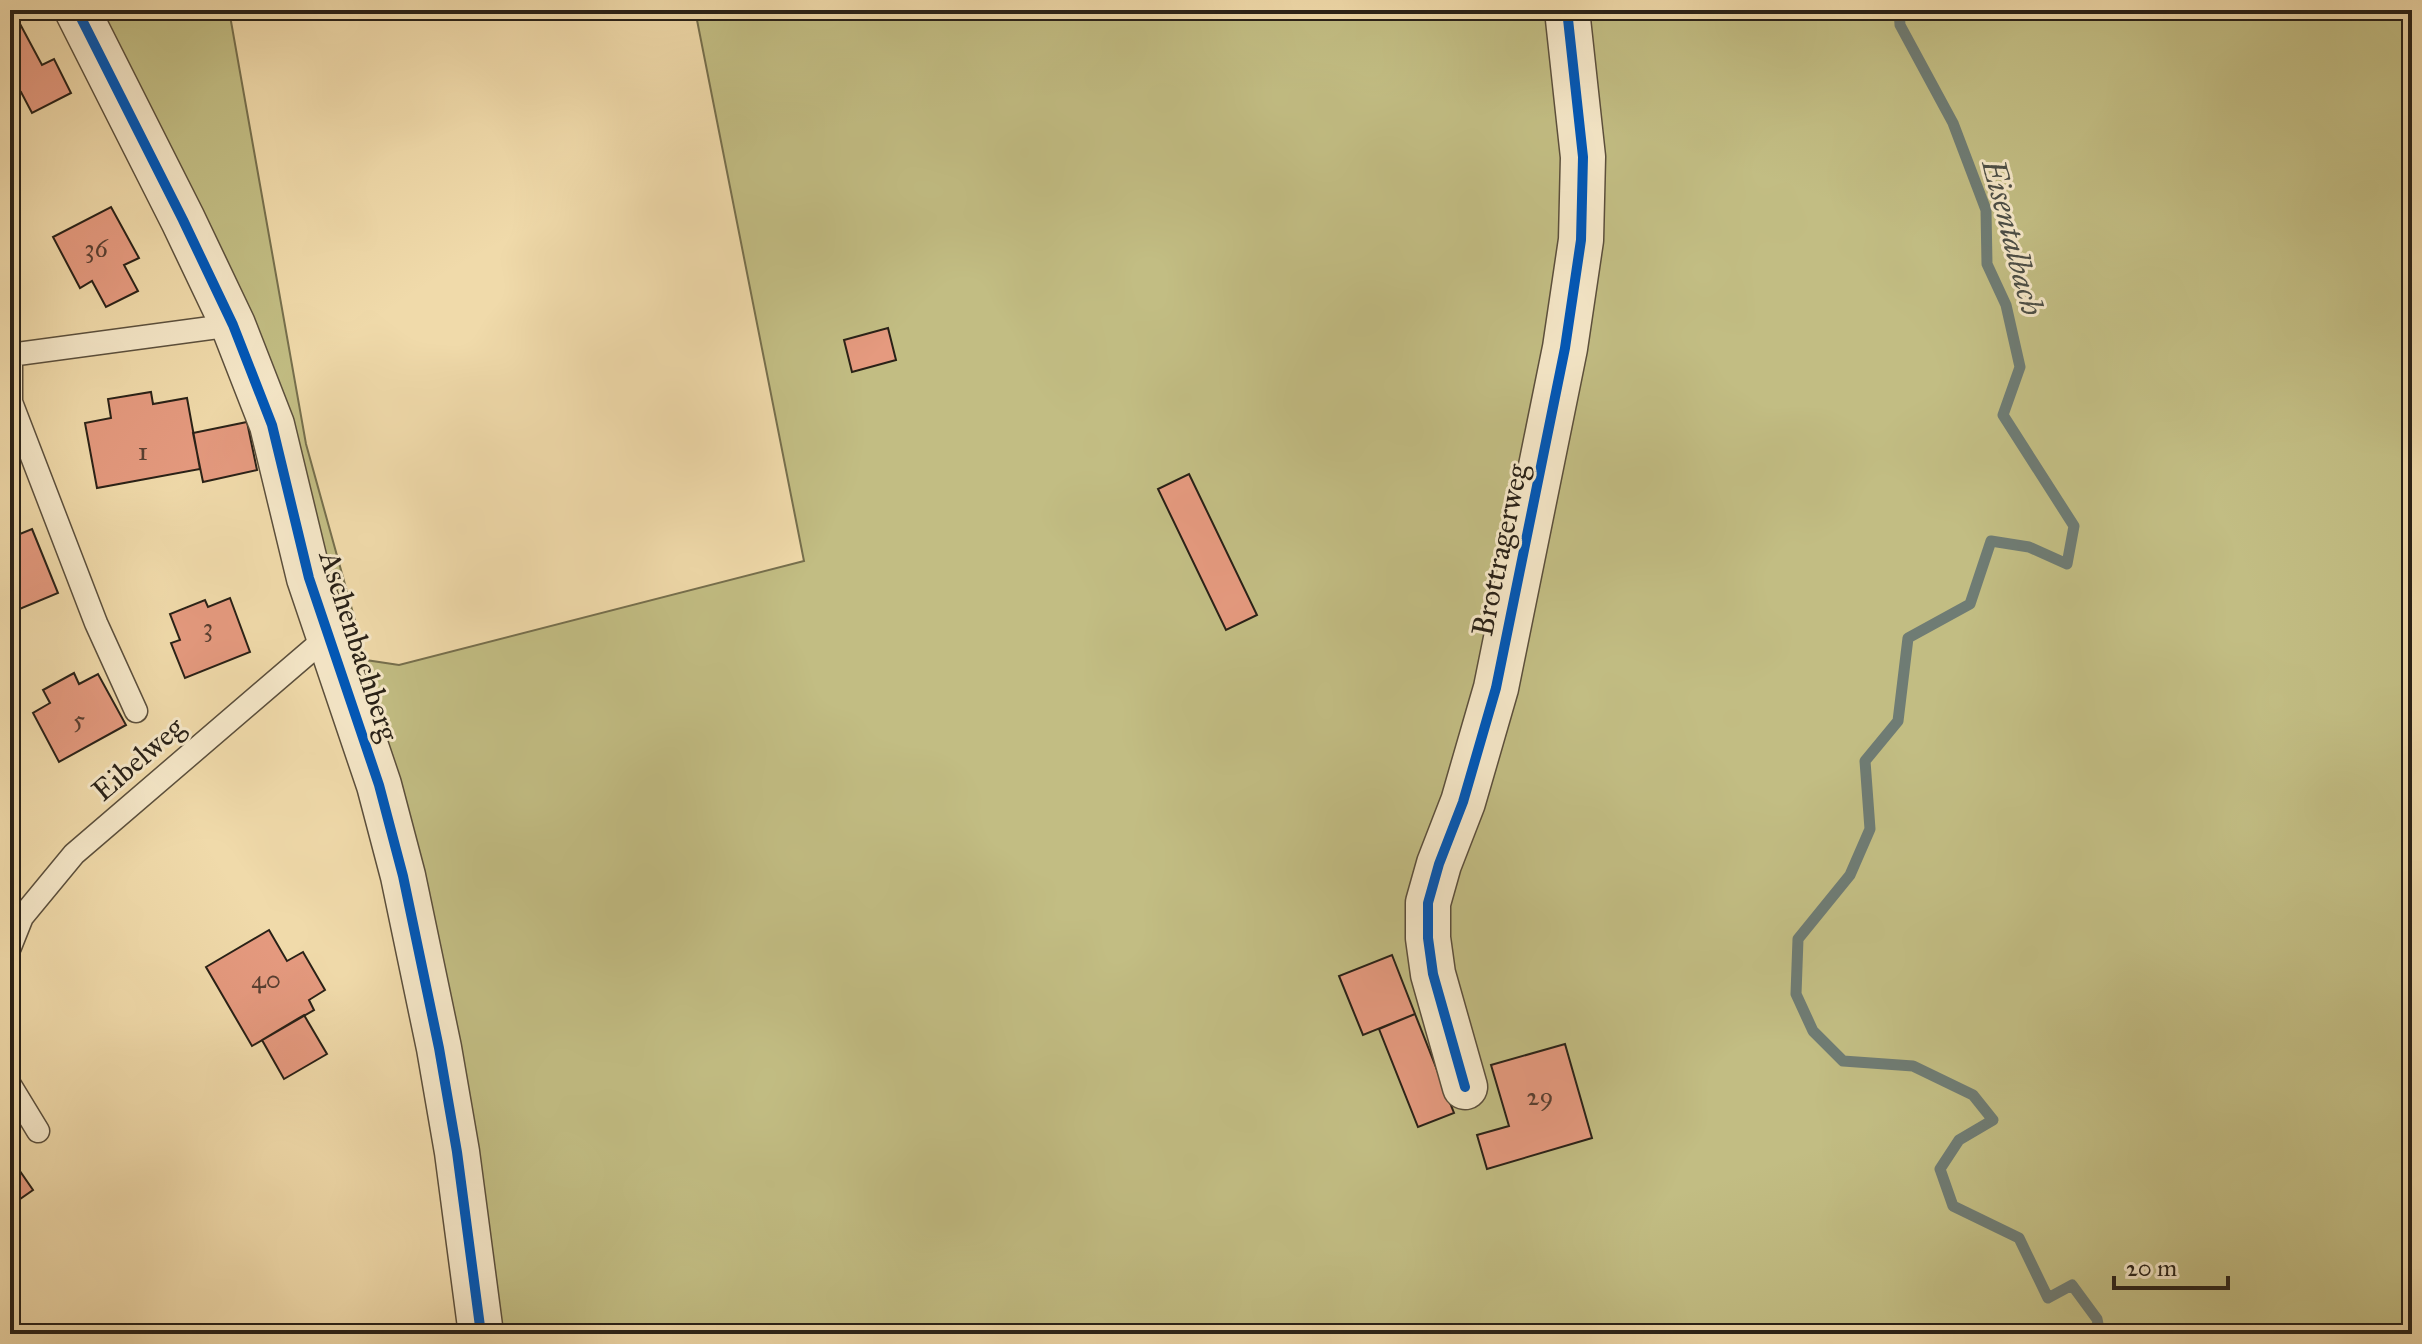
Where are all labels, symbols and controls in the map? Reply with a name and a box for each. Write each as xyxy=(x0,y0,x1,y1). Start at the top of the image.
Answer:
water label: Eisentalbach xyxy=(1973,154,2052,320)
house number: 36 xyxy=(84,232,109,264)
house number: 1 xyxy=(138,435,148,467)
street label: Brottragerweg xyxy=(1464,460,1536,639)
street label: Aschenbachberg xyxy=(311,544,407,747)
house number: 3 xyxy=(203,611,213,643)
house number: 5 xyxy=(73,703,85,735)
street label: Eibelweg xyxy=(85,709,192,809)
house number: 40 xyxy=(251,963,281,995)
house number: 29 xyxy=(1527,1080,1553,1112)
scale bar xyxy=(2114,1240,2228,1290)
text: 20 m xyxy=(2126,1253,2177,1283)

